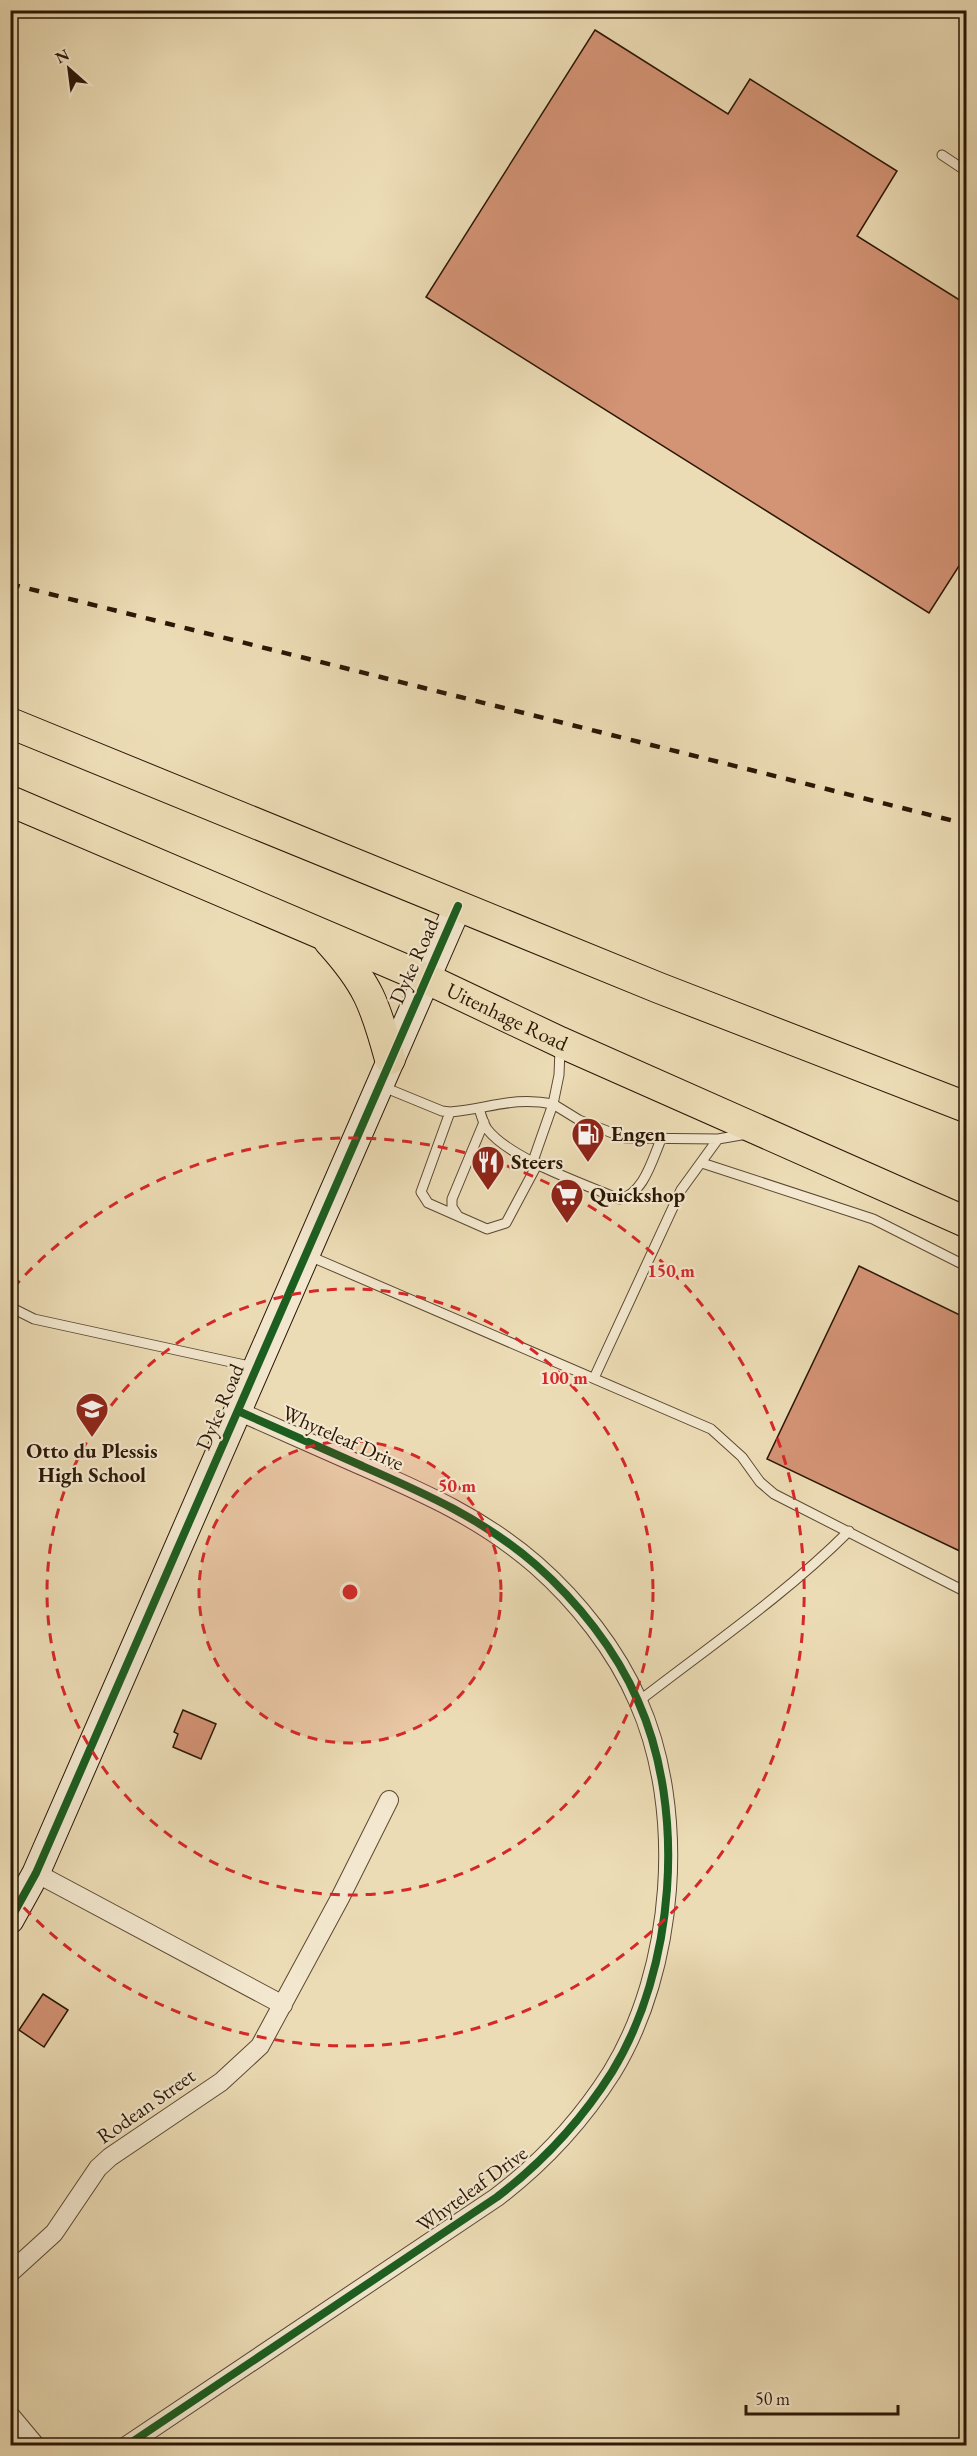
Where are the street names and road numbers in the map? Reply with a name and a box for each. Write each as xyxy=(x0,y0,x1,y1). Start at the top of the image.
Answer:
street label: Dyke Road xyxy=(383,913,445,1008)
street label: Uitenhage Road xyxy=(442,976,572,1057)
street label: Dyke Road xyxy=(189,1359,250,1454)
street label: Whyteleaf Drive xyxy=(278,1399,408,1476)
street label: Rodean Street xyxy=(91,2062,200,2149)
street label: Whyteleaf Drive xyxy=(411,2139,532,2238)

